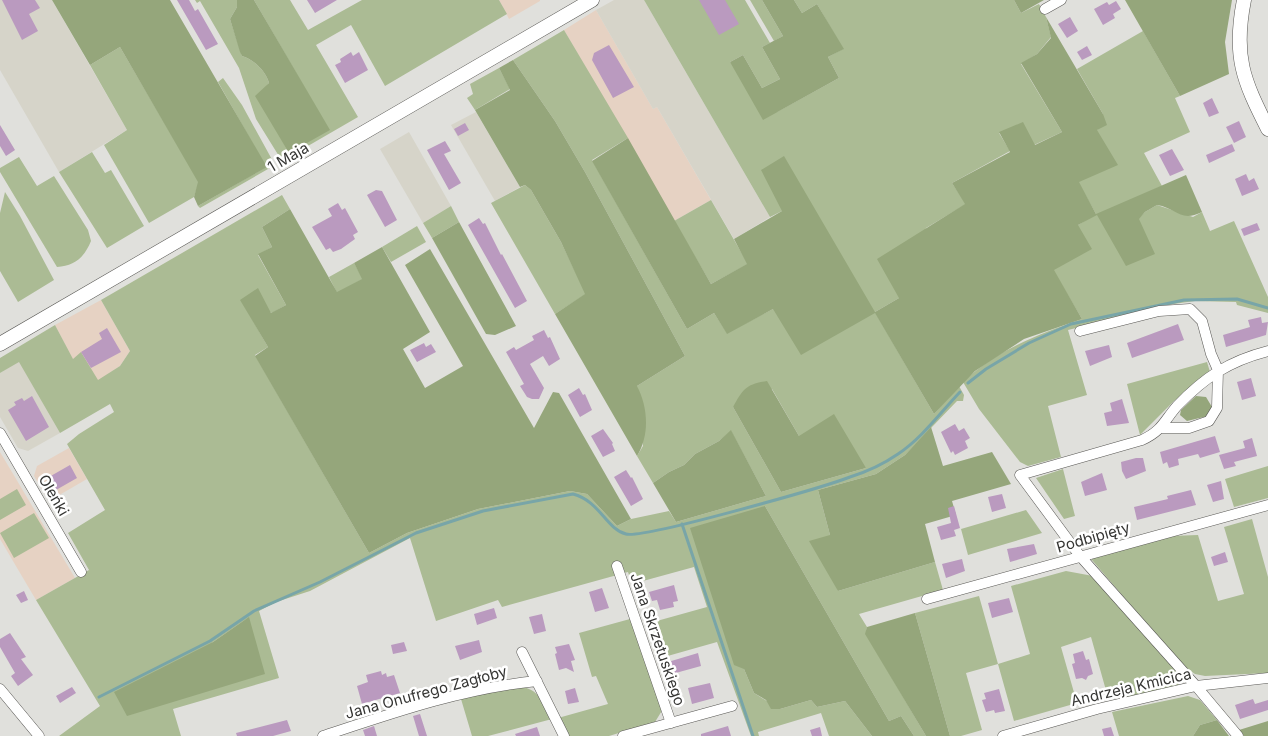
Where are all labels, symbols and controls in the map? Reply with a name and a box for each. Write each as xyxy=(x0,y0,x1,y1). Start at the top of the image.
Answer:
street label: 1 Maja xyxy=(264,138,312,176)
street label: Oleńki xyxy=(35,471,73,519)
street label: Podbipięty xyxy=(1054,517,1133,557)
street label: Jana Skrzetuskiego xyxy=(626,570,690,708)
street label: Jana Onufrego Zagłoby xyxy=(343,661,510,723)
street label: Andrzeja Kmicica xyxy=(1069,664,1193,710)

